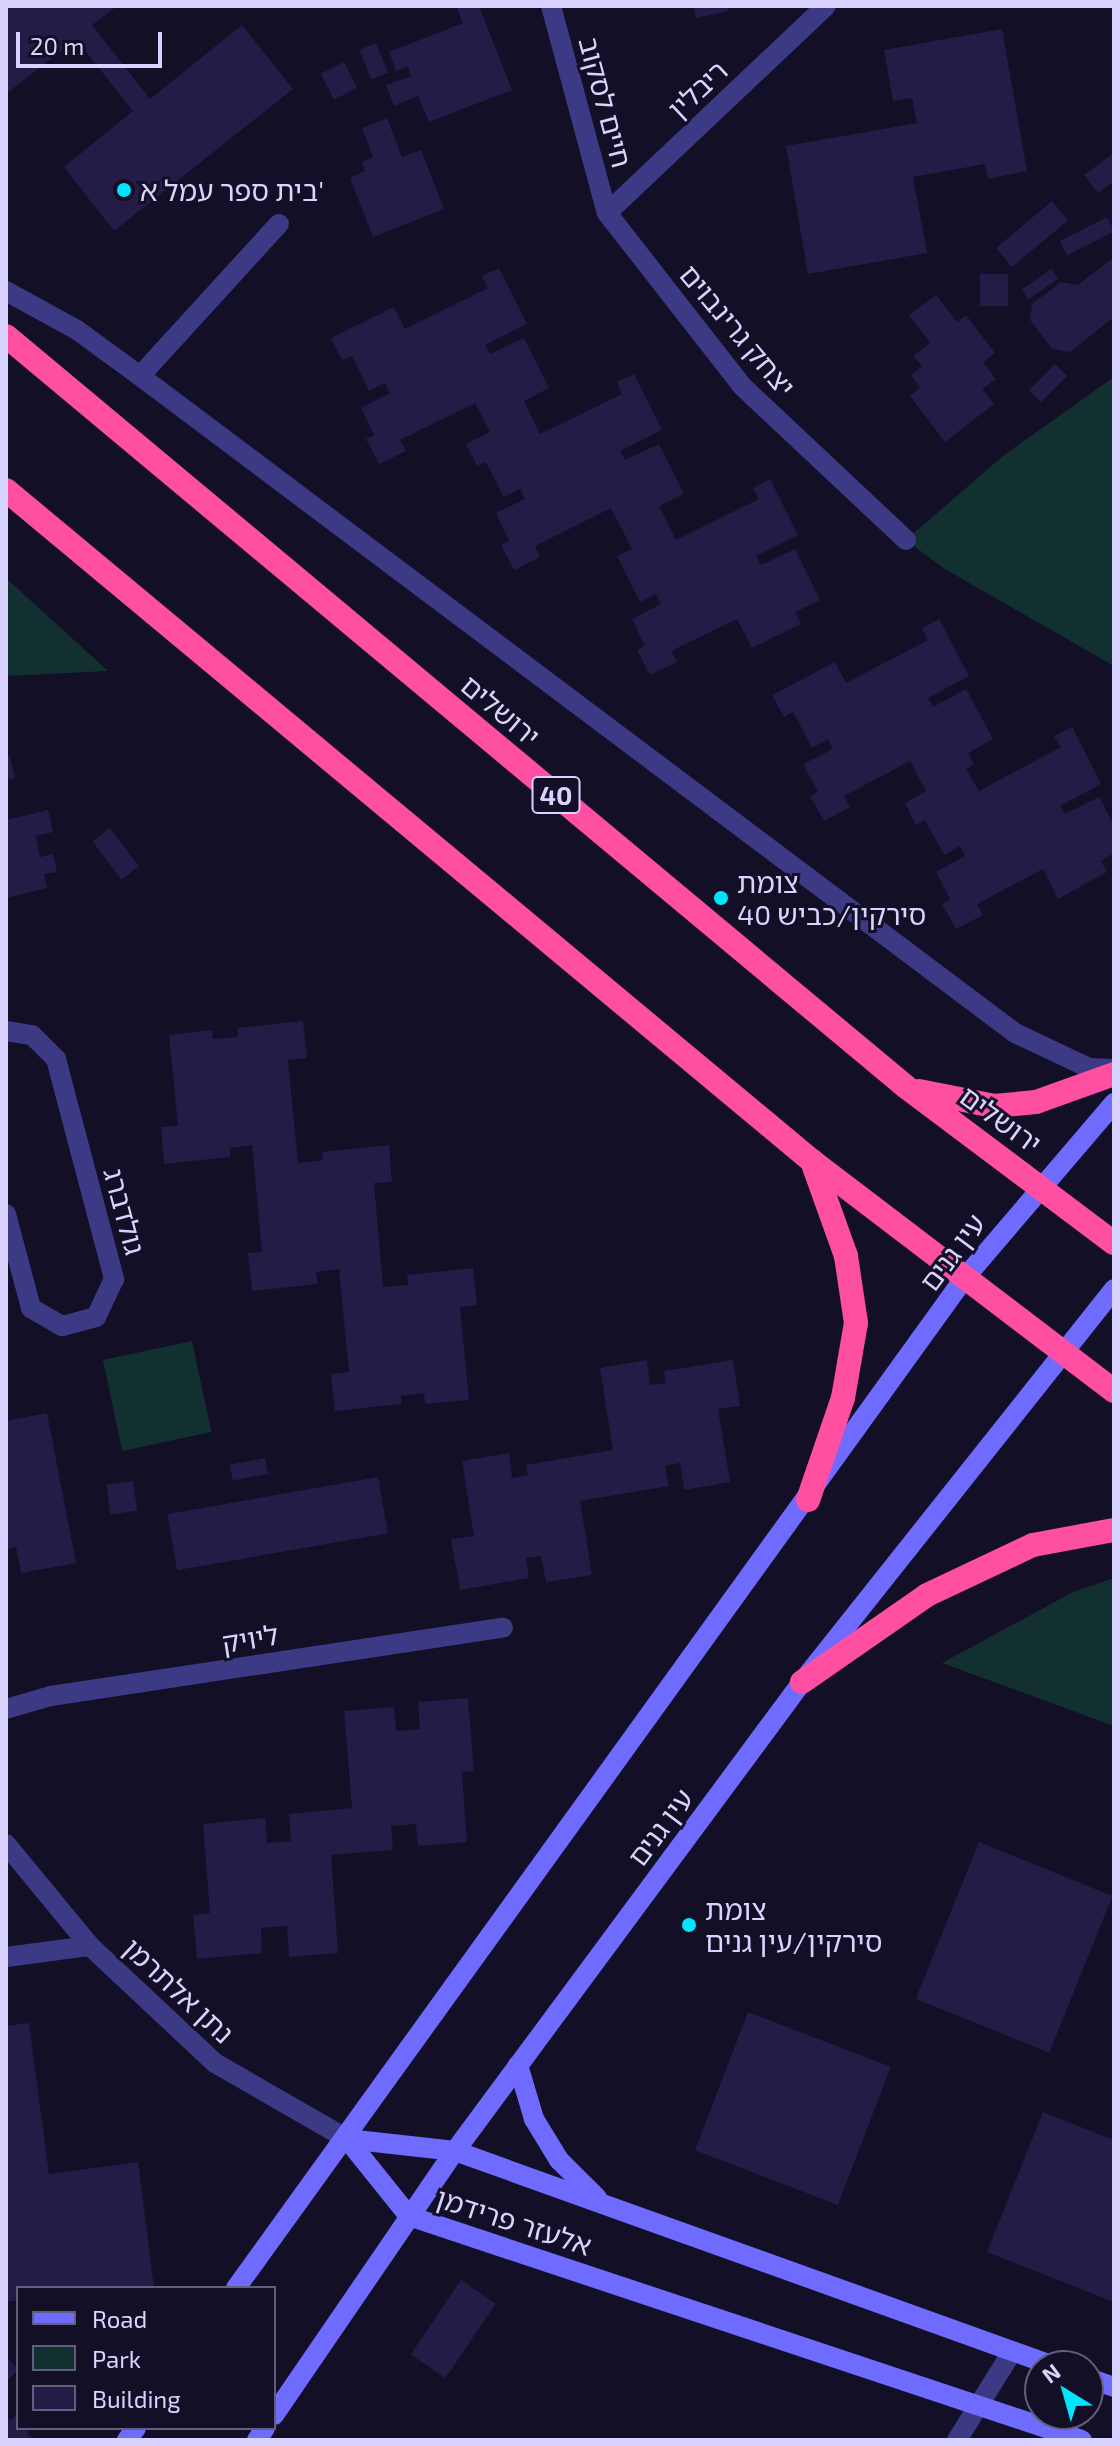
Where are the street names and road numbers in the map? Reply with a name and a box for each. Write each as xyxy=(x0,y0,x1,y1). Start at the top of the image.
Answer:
street label: חיים לסקוב xyxy=(572,33,640,171)
street label: ריבלין xyxy=(660,53,734,125)
street label: יצחק גרינבוים xyxy=(673,257,803,403)
street label: ירושלים xyxy=(455,667,547,753)
road number: 40 xyxy=(530,773,582,817)
street label: ירושלים xyxy=(954,1078,1048,1160)
street label: גולדברג xyxy=(97,1164,153,1258)
street label: עין גנים xyxy=(912,1207,992,1297)
street label: ליויק xyxy=(219,1617,281,1659)
street label: עין גנים xyxy=(620,1782,700,1872)
street label: נתן אלתרמן xyxy=(117,1930,241,2050)
street label: אלעזר פרידמן xyxy=(432,2180,596,2262)

